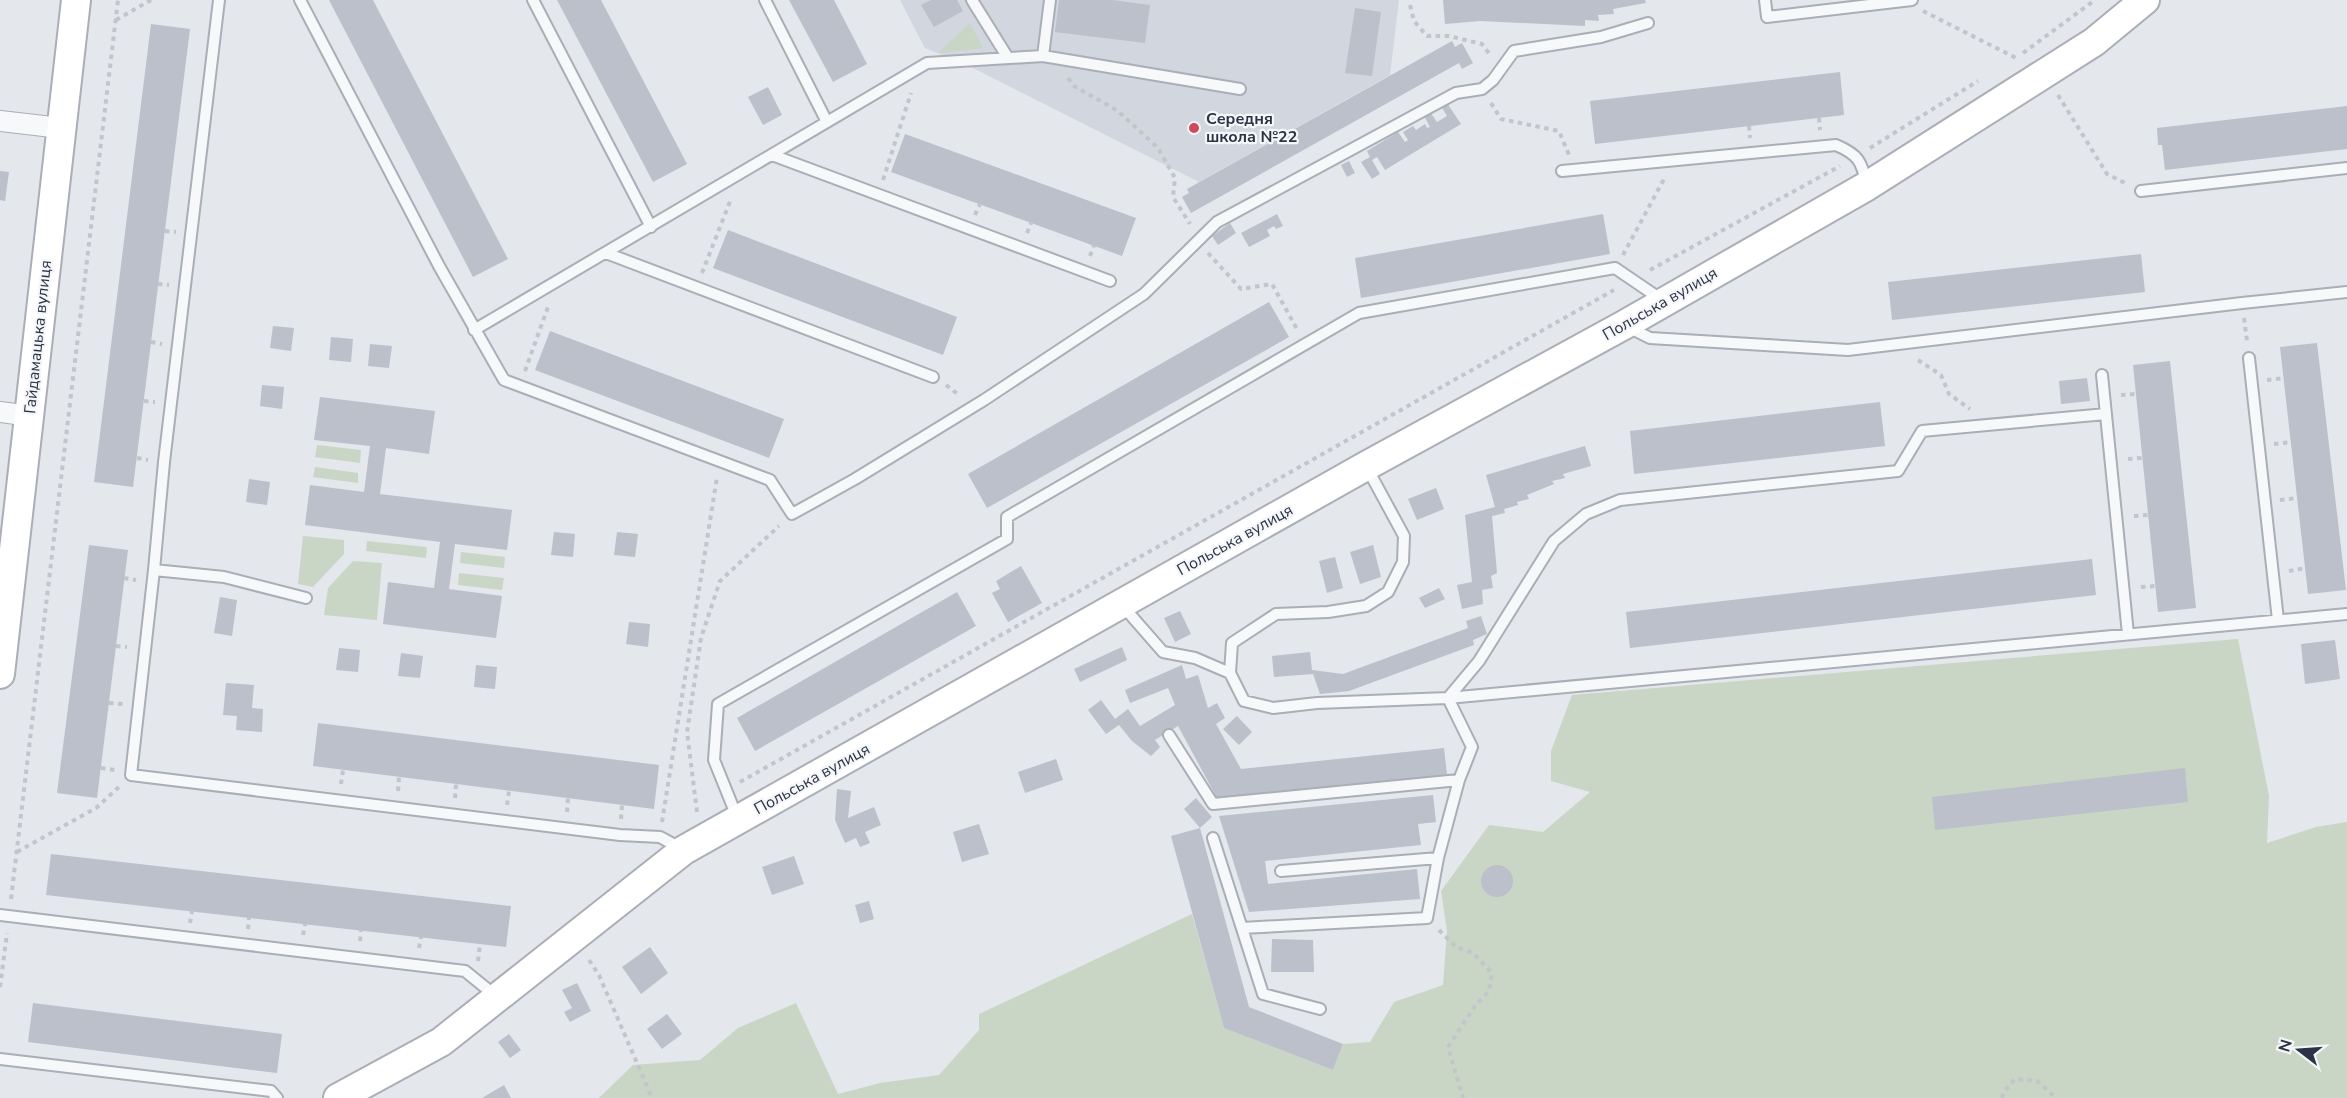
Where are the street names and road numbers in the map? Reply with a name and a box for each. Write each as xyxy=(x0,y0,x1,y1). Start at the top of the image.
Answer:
street label: Гайдамацька вулиця xyxy=(19,259,57,415)
street label: Польська вулиця xyxy=(1598,262,1722,346)
street label: Польська вулиця xyxy=(1173,499,1297,581)
street label: Польська вулиця xyxy=(750,738,874,820)

